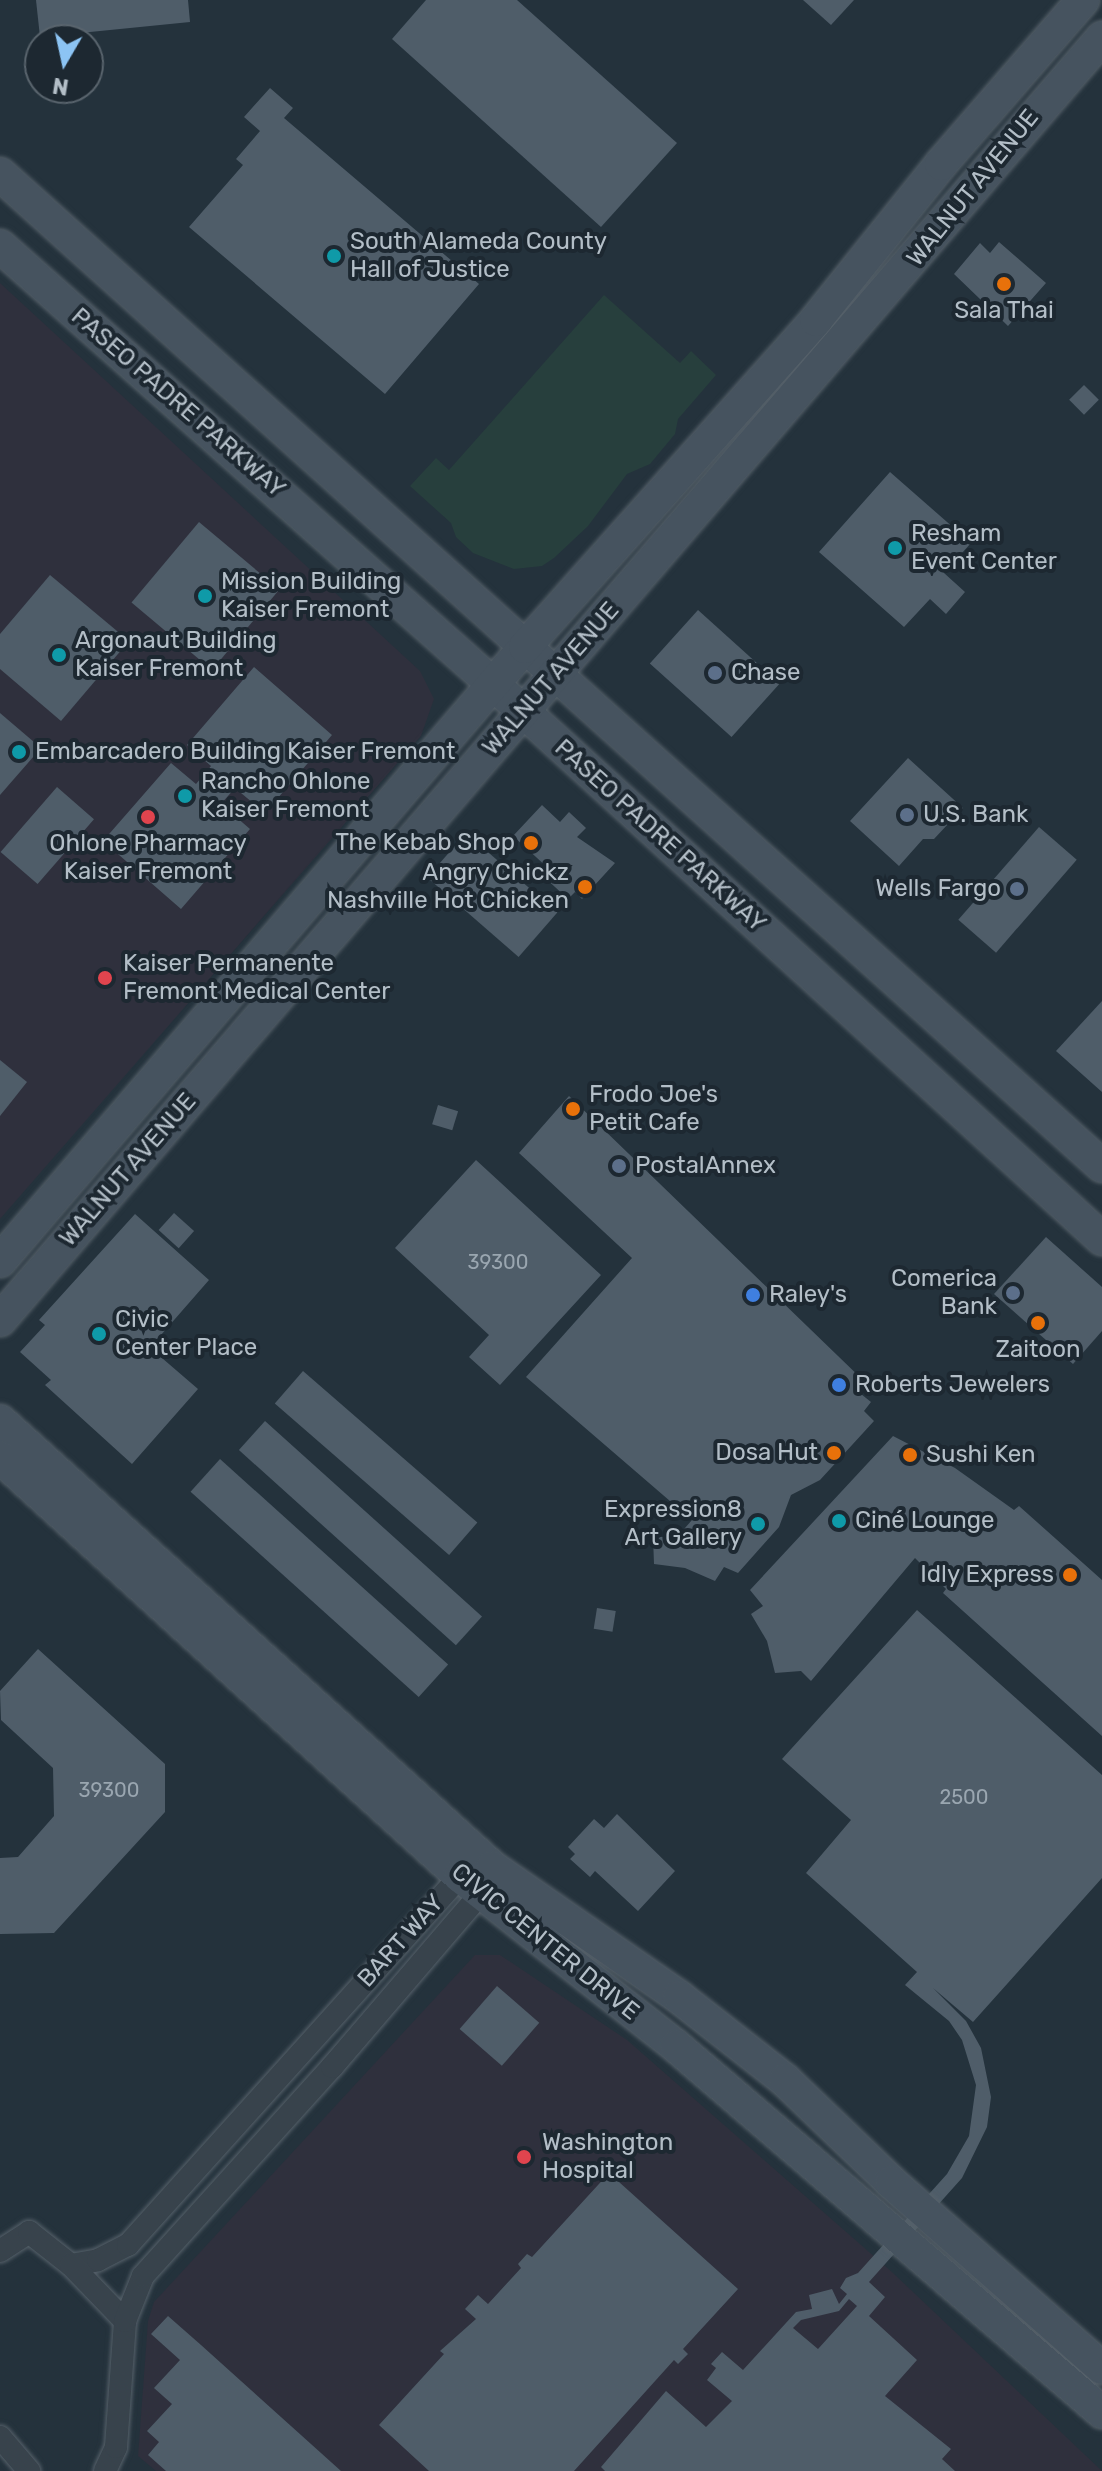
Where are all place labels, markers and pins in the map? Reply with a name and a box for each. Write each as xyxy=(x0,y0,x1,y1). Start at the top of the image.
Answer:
place label: South Alameda County Hall of Justice xyxy=(350,228,608,284)
marker: South Alameda County Hall of Justice xyxy=(325,247,343,265)
marker: Sala Thai xyxy=(995,275,1013,293)
place label: Sala Thai xyxy=(954,297,1054,325)
place label: Resham Event Center xyxy=(911,520,1057,576)
marker: Resham Event Center xyxy=(886,539,904,557)
place label: Mission Building Kaiser Fremont xyxy=(221,568,401,624)
marker: Mission Building Kaiser Fremont xyxy=(196,587,214,605)
place label: Argonaut Building Kaiser Fremont xyxy=(75,627,277,683)
marker: Argonaut Building Kaiser Fremont xyxy=(50,646,68,664)
place label: Chase xyxy=(731,659,801,687)
marker: Chase xyxy=(706,664,724,682)
place label: Embarcadero Building Kaiser Fremont xyxy=(35,738,456,766)
marker: Embarcadero Building Kaiser Fremont xyxy=(10,743,28,761)
place label: Rancho Ohlone Kaiser Fremont xyxy=(201,768,370,824)
marker: Rancho Ohlone Kaiser Fremont xyxy=(176,787,194,805)
place label: U.S. Bank xyxy=(923,801,1028,829)
marker: U.S. Bank xyxy=(898,806,916,824)
marker: Ohlone Pharmacy Kaiser Fremont xyxy=(139,808,157,826)
place label: The Kebab Shop xyxy=(335,829,515,857)
place label: Ohlone Pharmacy Kaiser Fremont xyxy=(49,830,247,886)
marker: The Kebab Shop xyxy=(522,834,540,852)
place label: Angry Chickz Nashville Hot Chicken xyxy=(327,859,569,915)
place label: Wells Fargo xyxy=(876,875,1001,903)
marker: Angry Chickz Nashville Hot Chicken xyxy=(576,878,594,896)
marker: Wells Fargo xyxy=(1008,880,1026,898)
place label: Kaiser Permanente Fremont Medical Center xyxy=(123,950,390,1006)
marker: Kaiser Permanente Fremont Medical Center xyxy=(94,967,116,989)
place label: Frodo Joe's Petit Cafe xyxy=(589,1081,718,1137)
marker: Frodo Joe's Petit Cafe xyxy=(564,1100,582,1118)
place label: PostalAnnex xyxy=(635,1152,776,1180)
marker: PostalAnnex xyxy=(610,1157,628,1175)
place label: Comerica Bank xyxy=(891,1265,997,1321)
place label: Raley's xyxy=(769,1281,847,1309)
marker: Comerica Bank xyxy=(1004,1284,1022,1302)
marker: Raley's xyxy=(744,1286,762,1304)
place label: Civic Center Place xyxy=(115,1306,258,1362)
marker: Zaitoon xyxy=(1029,1314,1047,1332)
marker: Civic Center Place xyxy=(90,1325,108,1343)
place label: Zaitoon xyxy=(996,1336,1080,1364)
place label: Roberts Jewelers xyxy=(855,1371,1050,1399)
marker: Roberts Jewelers xyxy=(830,1376,848,1394)
place label: Dosa Hut xyxy=(715,1439,818,1467)
place label: Sushi Ken xyxy=(926,1441,1036,1469)
marker: Dosa Hut xyxy=(825,1444,843,1462)
marker: Sushi Ken xyxy=(901,1446,919,1464)
place label: Expression8 Art Gallery xyxy=(604,1496,742,1552)
place label: Ciné Lounge xyxy=(855,1507,994,1535)
marker: Ciné Lounge xyxy=(830,1512,848,1530)
marker: Expression8 Art Gallery xyxy=(749,1515,767,1533)
place label: Idly Express xyxy=(920,1561,1054,1589)
marker: Idly Express xyxy=(1061,1566,1079,1584)
place label: Washington Hospital xyxy=(542,2129,673,2185)
marker: Washington Hospital xyxy=(513,2146,535,2168)

